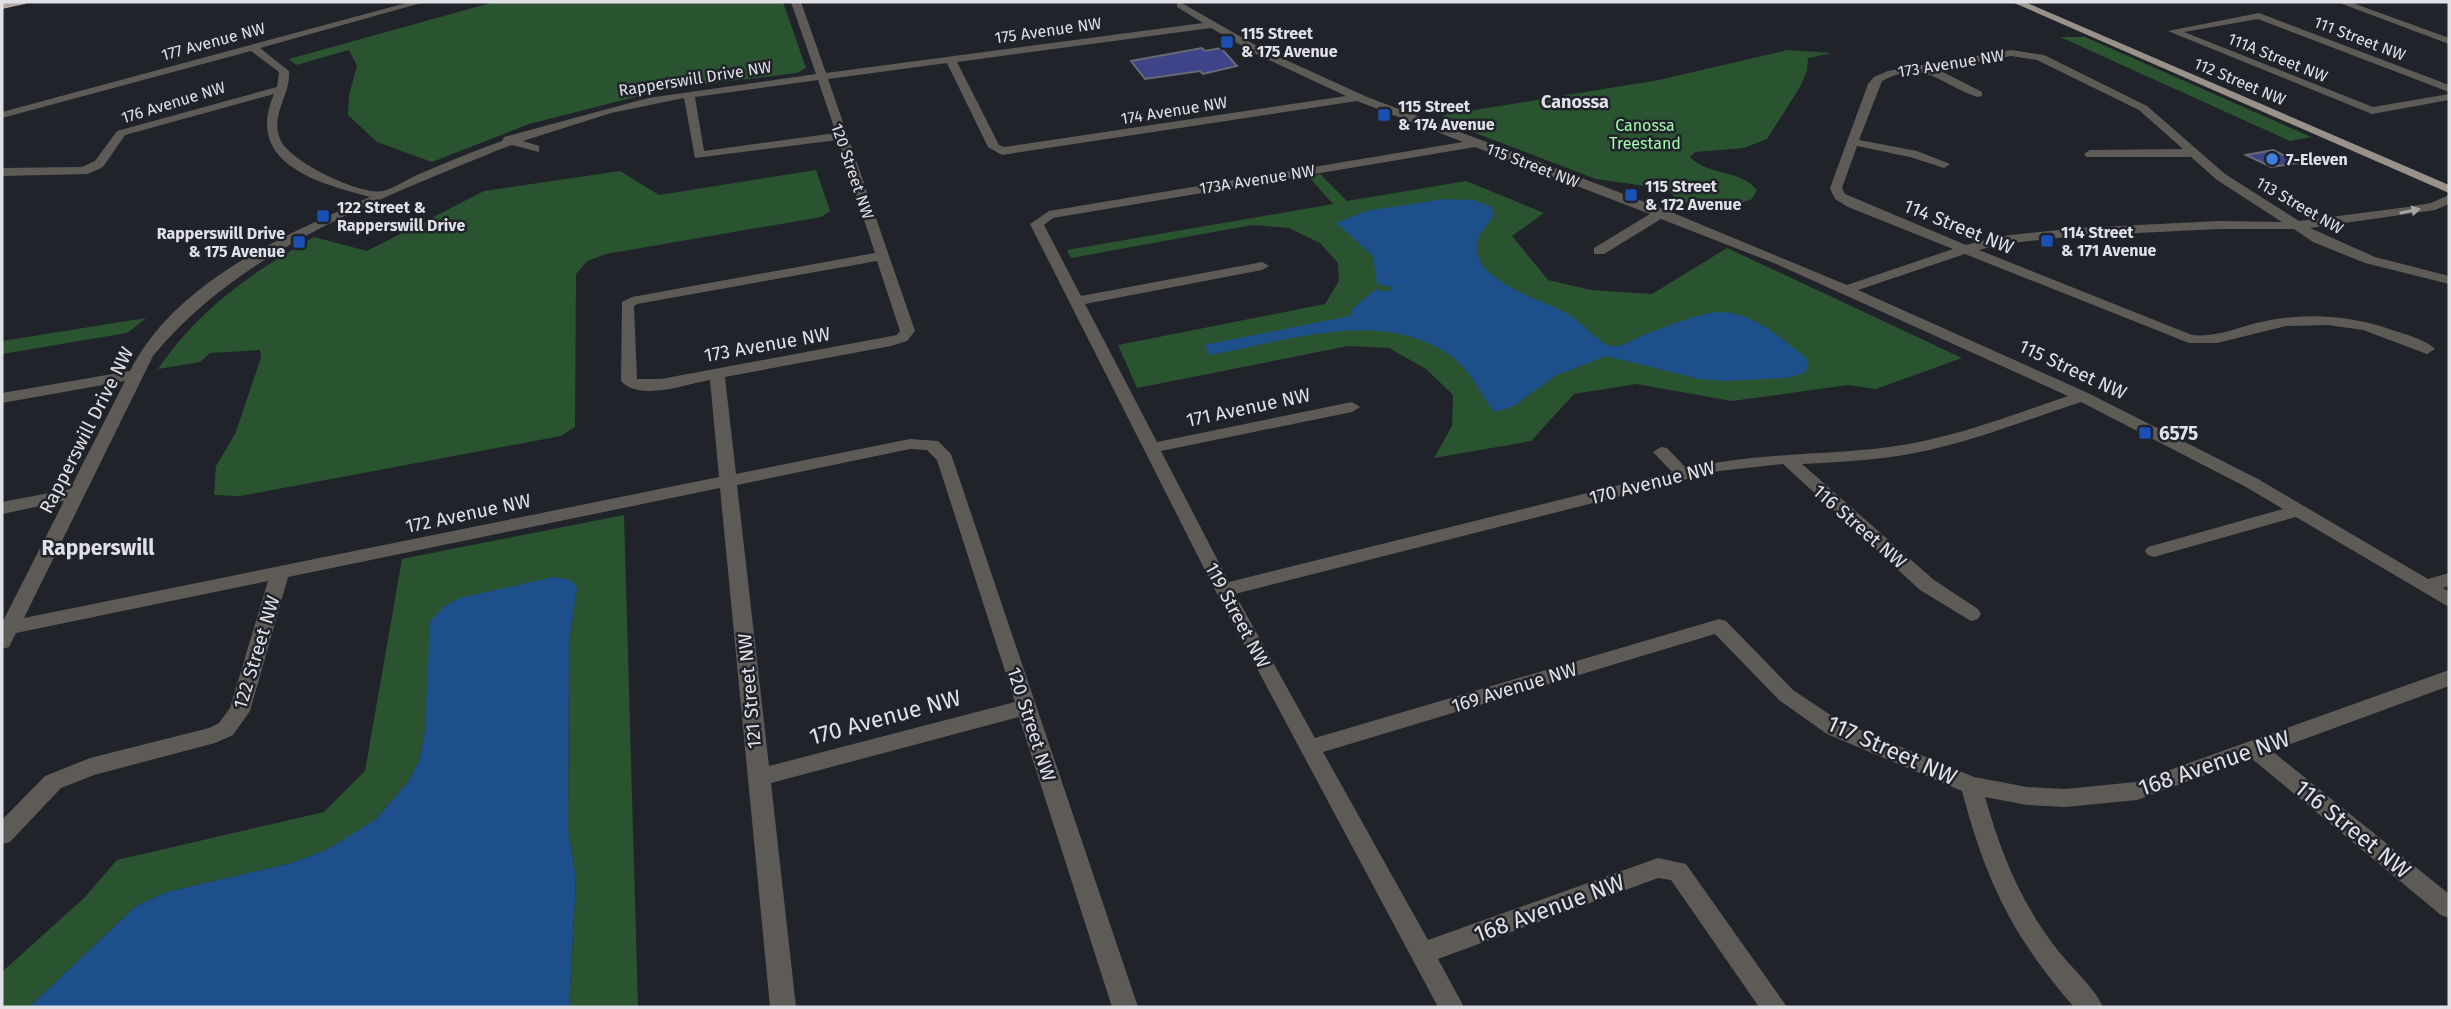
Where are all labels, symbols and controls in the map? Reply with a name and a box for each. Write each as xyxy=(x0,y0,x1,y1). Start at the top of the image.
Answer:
street label: 111 Street NW xyxy=(2311,12,2408,65)
street label: 175 Avenue NW xyxy=(993,14,1103,47)
street label: 177 Avenue NW xyxy=(159,18,267,64)
place label: 115 Street & 175 Avenue xyxy=(1241,24,1338,61)
street label: 111A Street NW xyxy=(2225,29,2330,86)
marker: 115 Street & 175 Avenue xyxy=(1219,34,1235,50)
street label: 173 Avenue NW xyxy=(1896,46,2006,81)
street label: 112 Street NW xyxy=(2191,54,2288,109)
street label: Rapperswill Drive NW xyxy=(617,57,773,100)
street label: 176 Avenue NW xyxy=(119,78,228,127)
district label: Canossa xyxy=(1541,91,1609,113)
street label: 174 Avenue NW xyxy=(1119,93,1229,128)
place label: 115 Street & 174 Avenue xyxy=(1398,97,1495,134)
marker: 115 Street & 174 Avenue xyxy=(1376,107,1392,123)
park label: Canossa Treestand xyxy=(1609,116,1681,153)
street label: 120 Street NW xyxy=(827,121,878,221)
street label: 115 Street NW xyxy=(1484,139,1582,192)
place label: 7-Eleven xyxy=(2286,150,2348,169)
marker: 7-Eleven xyxy=(2264,151,2280,167)
street label: 173A Avenue NW xyxy=(1198,161,1316,198)
street label: 113 Street NW xyxy=(2253,173,2347,238)
place label: 115 Street & 172 Avenue xyxy=(1645,177,1742,214)
marker: 115 Street & 172 Avenue xyxy=(1623,187,1639,203)
street label: 114 Street NW xyxy=(1900,194,2017,259)
place label: 122 Street & Rapperswill Drive xyxy=(337,198,465,235)
one-way arrow xyxy=(2399,205,2421,216)
marker: 122 Street & Rapperswill Drive xyxy=(315,208,331,224)
place label: 114 Street & 171 Avenue xyxy=(2061,223,2157,260)
place label: Rapperswill Drive & 175 Avenue xyxy=(157,224,285,261)
marker: 114 Street & 171 Avenue xyxy=(2039,233,2055,249)
marker: Rapperswill Drive & 175 Avenue xyxy=(291,234,307,250)
street label: 173 Avenue NW xyxy=(702,322,832,367)
street label: 115 Street NW xyxy=(2015,335,2130,405)
street label: Rapperswill Drive NW xyxy=(34,343,139,517)
street label: 171 Avenue NW xyxy=(1184,383,1313,432)
place label: 6575 xyxy=(2159,422,2198,445)
marker: 6575 xyxy=(2137,425,2153,441)
street label: 170 Avenue NW xyxy=(1587,456,1718,509)
street label: 116 Street NW xyxy=(1808,479,1911,574)
street label: 172 Avenue NW xyxy=(403,489,533,538)
district label: Rapperswill xyxy=(41,535,155,561)
street label: 119 Street NW xyxy=(1200,558,1275,672)
street label: 122 Street NW xyxy=(228,592,285,712)
street label: 121 Street NW xyxy=(733,632,766,750)
street label: 169 Avenue NW xyxy=(1449,657,1580,717)
street label: 120 Street NW xyxy=(1002,664,1061,784)
street label: 170 Avenue NW xyxy=(806,683,964,751)
street label: 117 Street NW xyxy=(1823,709,1961,791)
street label: 168 Avenue NW xyxy=(2135,724,2293,802)
street label: 116 Street NW xyxy=(2289,774,2417,884)
street label: 168 Avenue NW xyxy=(1470,868,1628,948)

